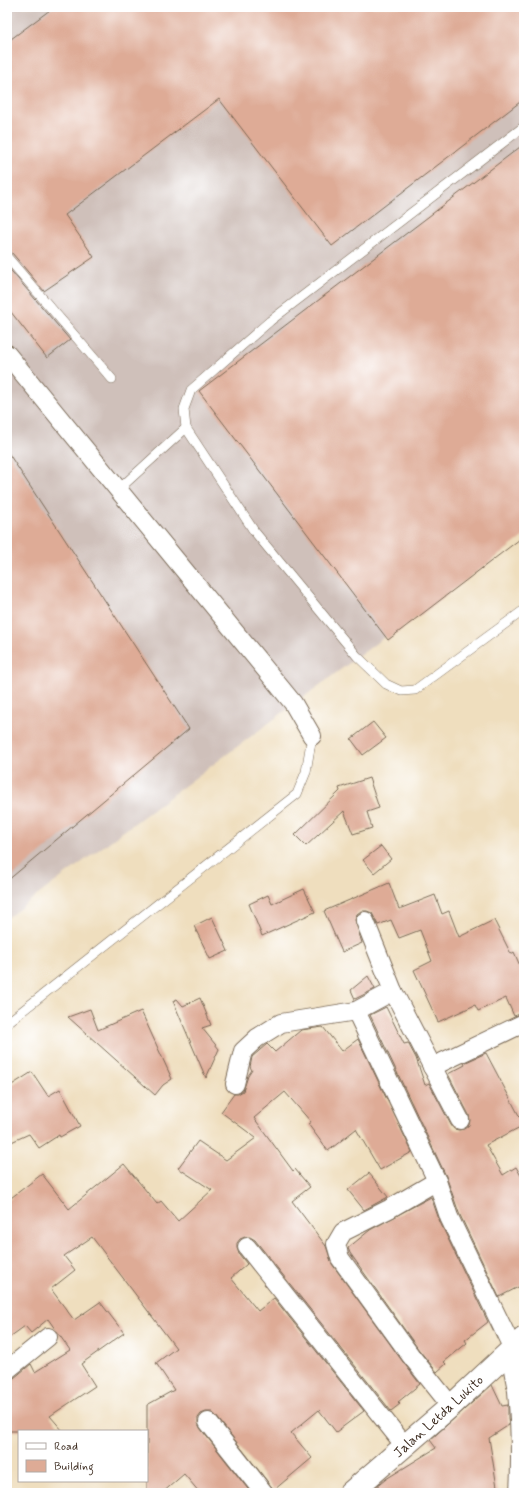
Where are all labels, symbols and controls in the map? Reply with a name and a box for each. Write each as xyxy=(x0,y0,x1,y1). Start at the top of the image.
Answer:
street label: Jalan Letda Lukito xyxy=(390,1371,488,1462)
legend xyxy=(18,1430,148,1482)
text: Road xyxy=(54,1439,78,1455)
text: Building xyxy=(54,1459,94,1476)

